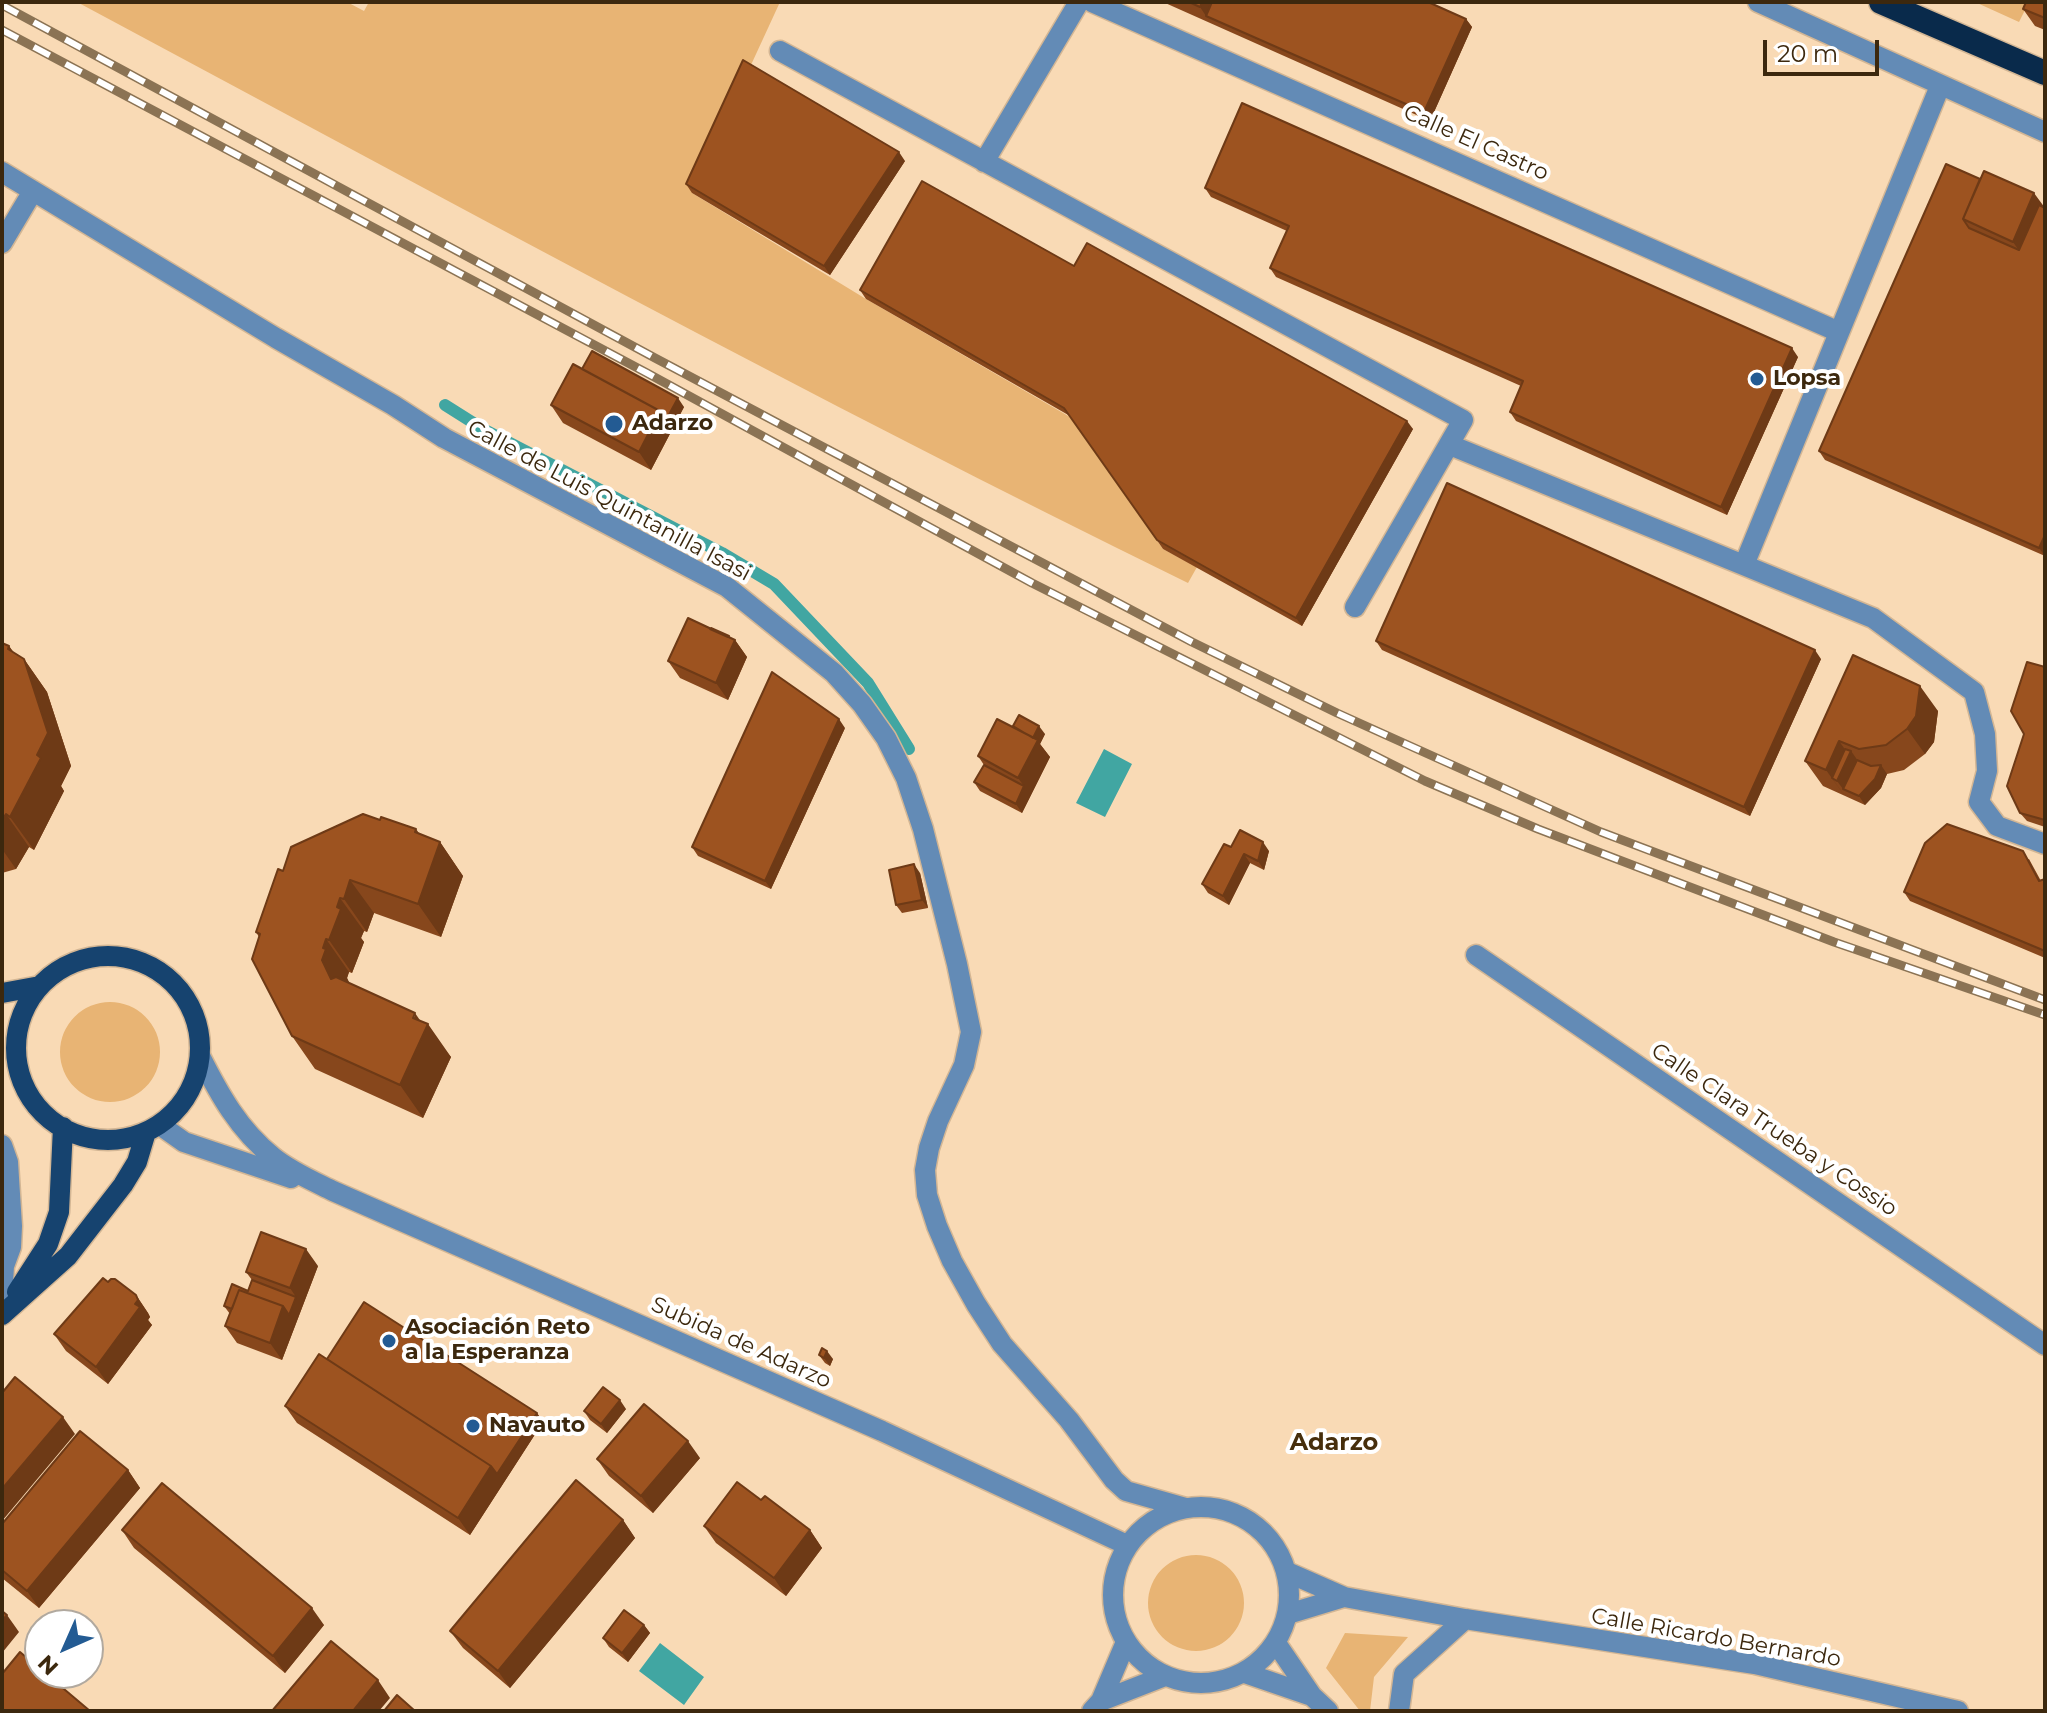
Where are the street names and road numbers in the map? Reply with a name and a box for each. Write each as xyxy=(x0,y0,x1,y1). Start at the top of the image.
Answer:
street label: Calle El Castro xyxy=(1399,99,1553,187)
street label: Calle de Luis Quintanilla Isasi xyxy=(463,415,755,587)
street label: Calle Clara Trueba y Cossio xyxy=(1646,1038,1902,1222)
street label: Subida de Adarzo xyxy=(647,1291,835,1395)
street label: Calle Ricardo Bernardo xyxy=(1589,1603,1843,1673)

